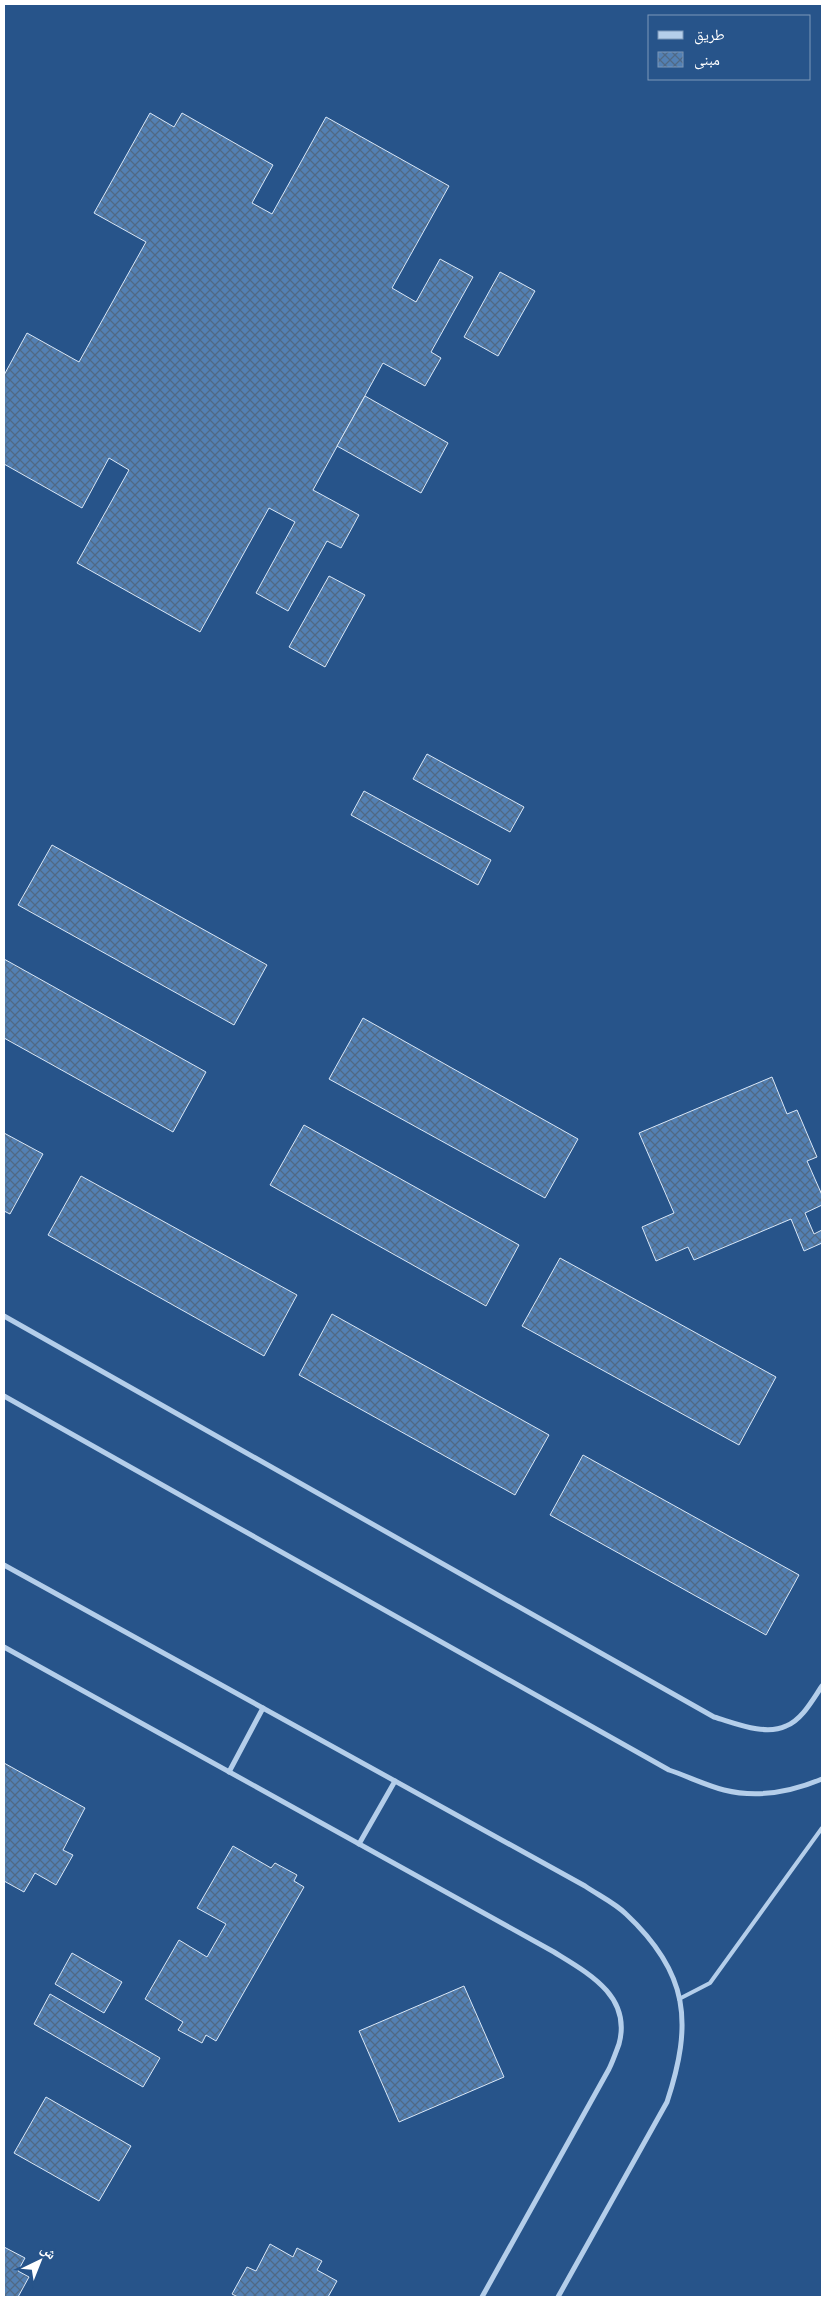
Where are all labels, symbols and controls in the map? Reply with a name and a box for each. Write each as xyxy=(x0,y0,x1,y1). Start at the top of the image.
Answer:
legend xyxy=(648,15,811,80)
text: طريق xyxy=(694,25,725,45)
text: مبنى xyxy=(694,50,720,70)
north arrow xyxy=(15,2236,65,2286)
text: ش xyxy=(37,2240,61,2263)

